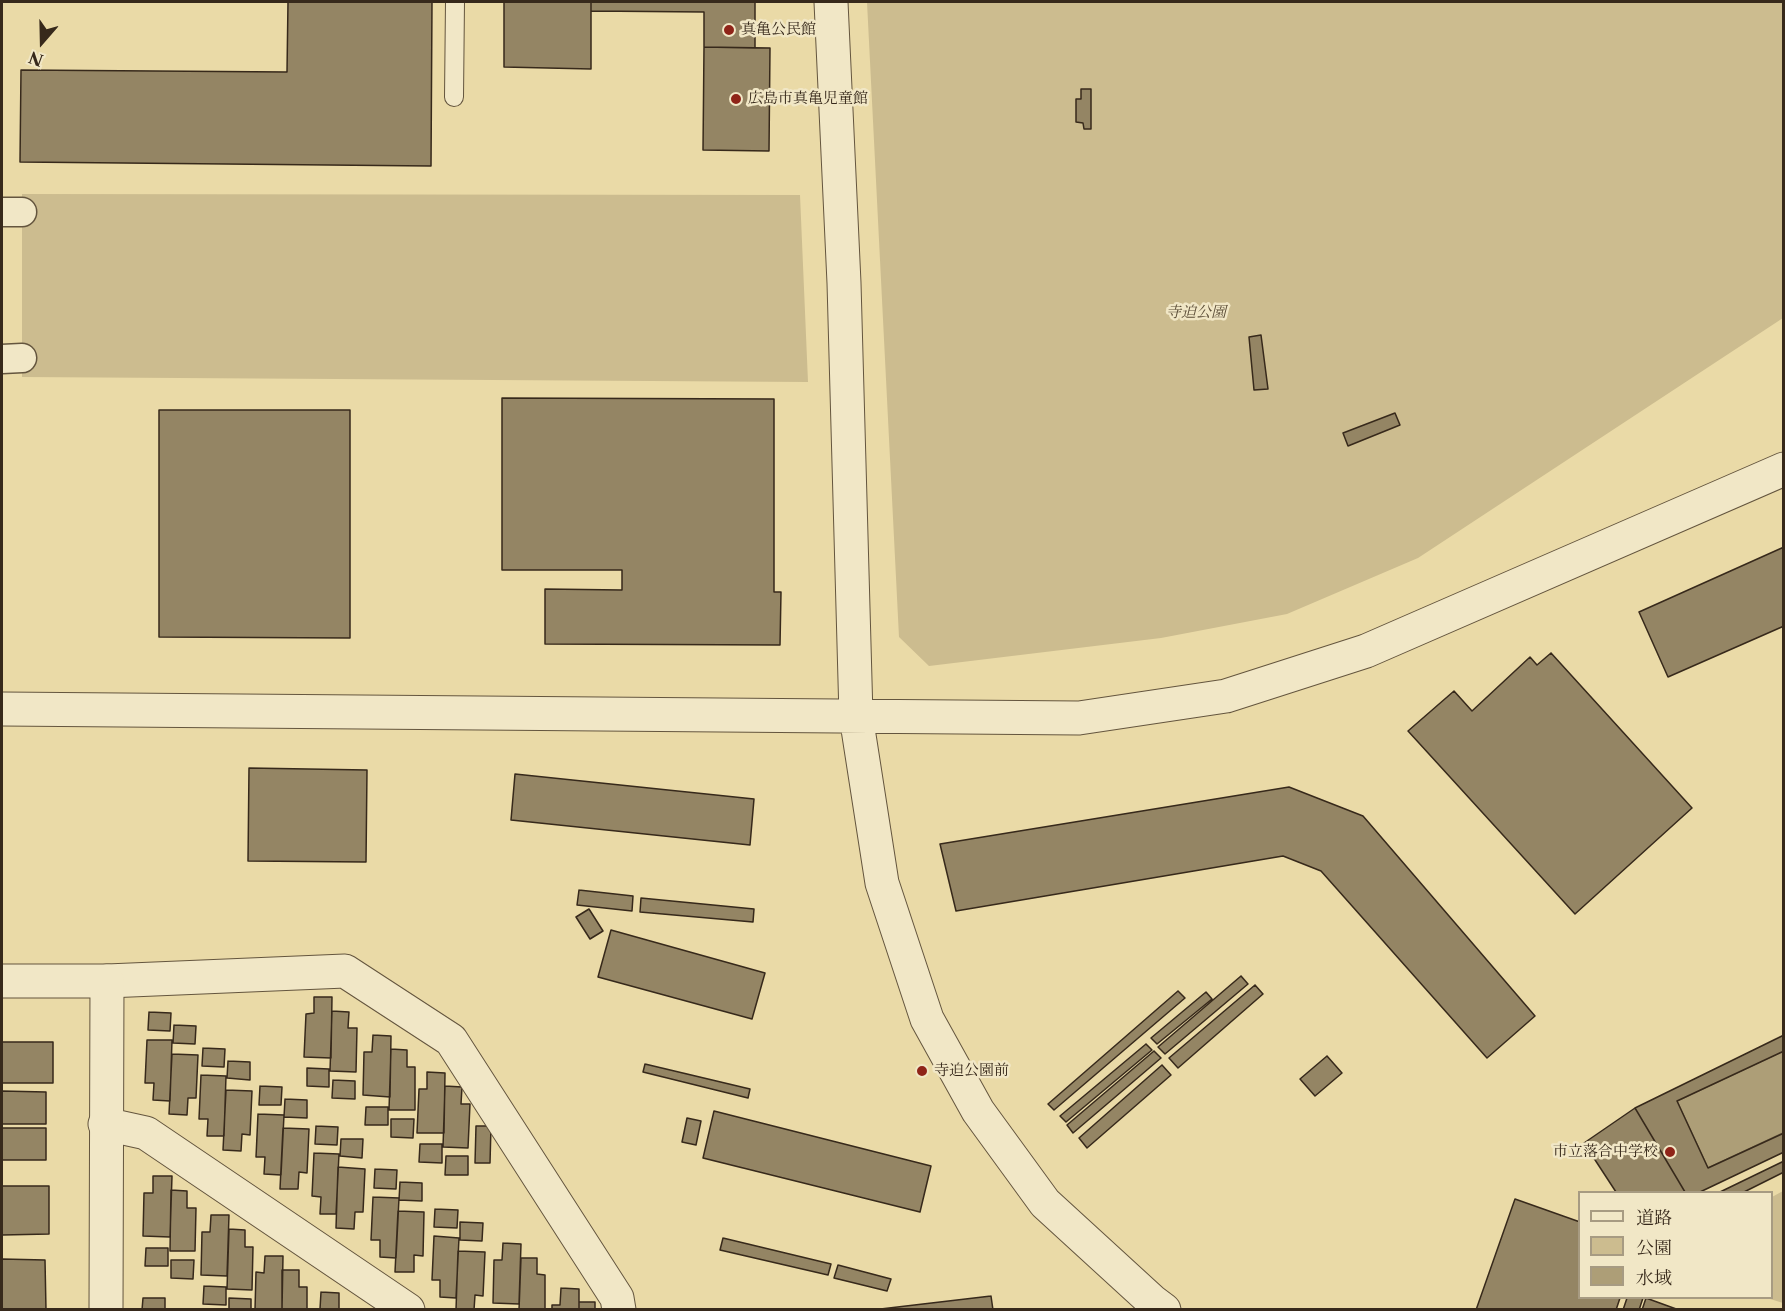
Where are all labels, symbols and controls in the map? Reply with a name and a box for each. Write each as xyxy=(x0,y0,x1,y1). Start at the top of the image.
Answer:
north arrow xyxy=(12,12,72,72)
place label: 真亀公民館 xyxy=(741,21,816,39)
marker: 真亀公民館 xyxy=(722,23,736,37)
text: N xyxy=(26,47,46,71)
place label: 広島市真亀児童館 xyxy=(748,90,868,108)
marker: 広島市真亀児童館 xyxy=(729,92,743,106)
park label: 寺迫公園 xyxy=(1166,304,1226,322)
place label: 寺迫公園前 xyxy=(934,1062,1009,1080)
marker: 寺迫公園前 xyxy=(915,1064,929,1078)
place label: 市立落合中学校 xyxy=(1553,1143,1658,1161)
marker: 市立落合中学校 xyxy=(1663,1145,1677,1159)
legend xyxy=(1578,1191,1773,1299)
text: 道路 xyxy=(1636,1207,1672,1229)
text: 公園 xyxy=(1636,1237,1672,1259)
text: 水域 xyxy=(1636,1267,1672,1289)

